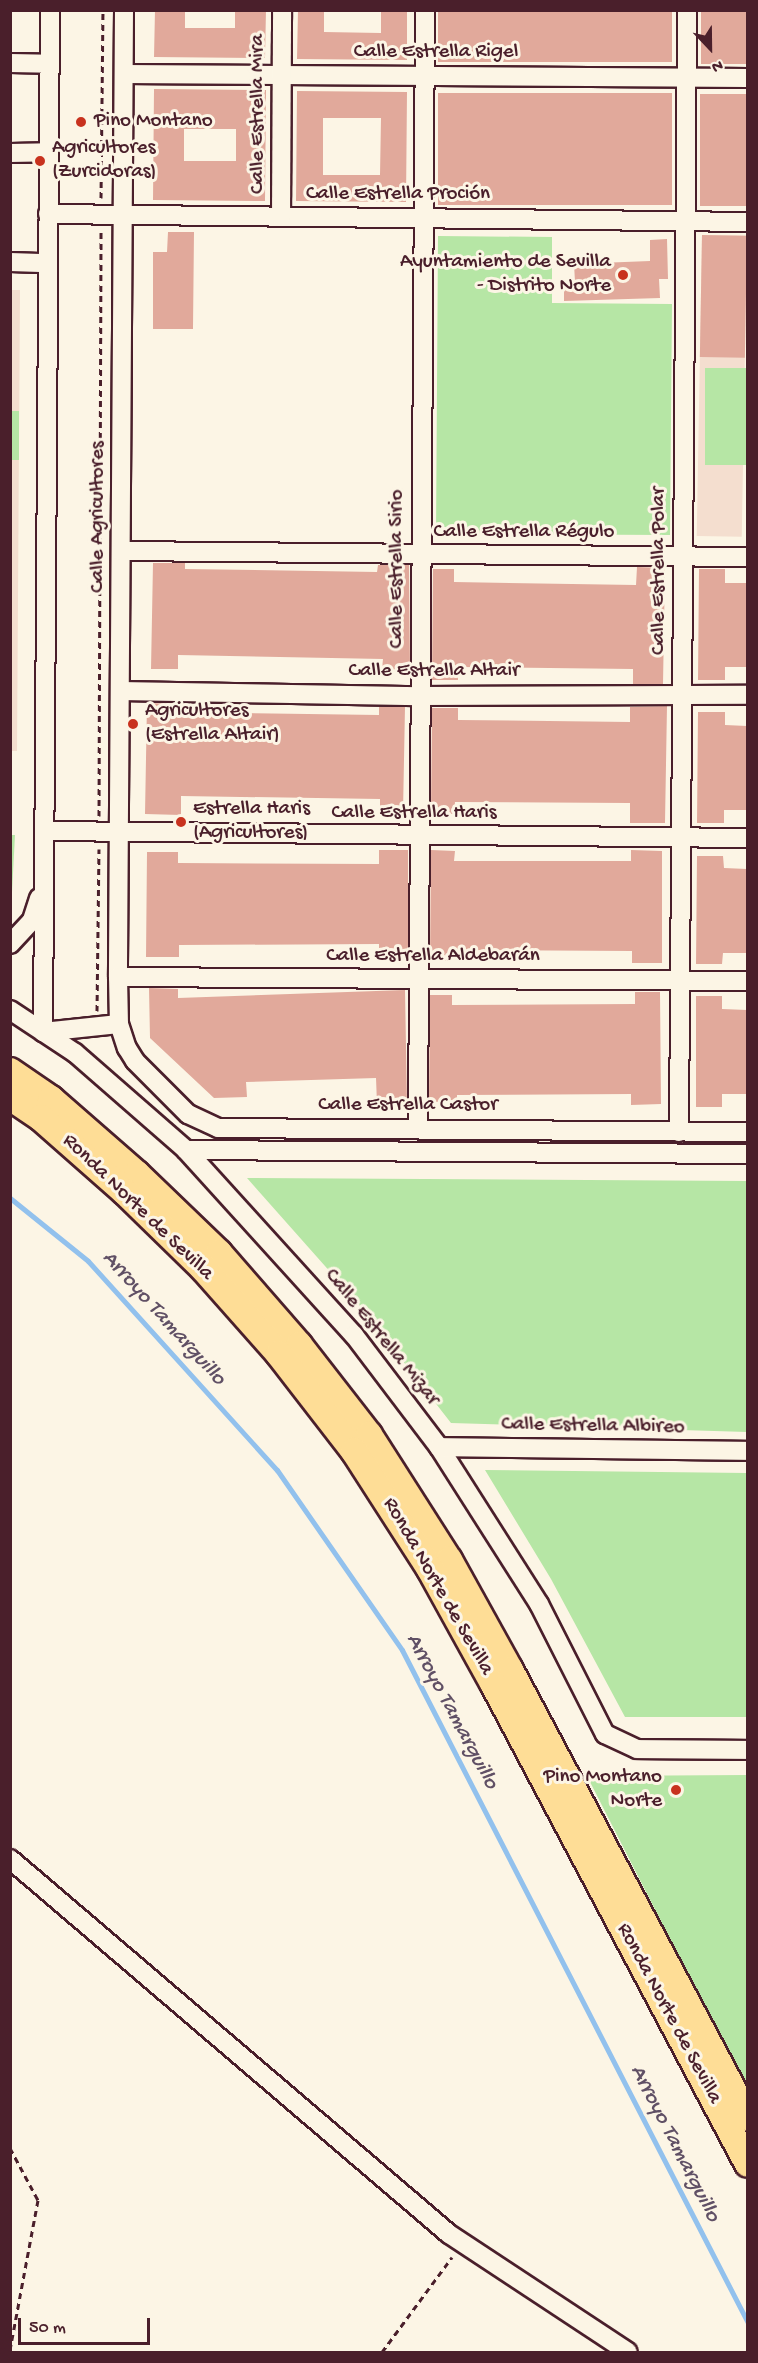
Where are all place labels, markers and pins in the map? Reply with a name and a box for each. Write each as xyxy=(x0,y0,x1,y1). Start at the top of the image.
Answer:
place label: Pino Montano xyxy=(94,109,213,135)
marker: Pino Montano xyxy=(72,113,90,131)
place label: Agricultores (Zurcidoras) xyxy=(52,136,156,186)
marker: Agricultores (Zurcidoras) xyxy=(33,154,47,168)
place label: Ayuntamiento de Sevilla - Distrito Norte xyxy=(400,250,611,300)
marker: Ayuntamiento de Sevilla - Distrito Norte xyxy=(616,268,630,282)
place label: Agricultores (Estrella Altair) xyxy=(145,699,280,749)
marker: Agricultores (Estrella Altair) xyxy=(126,717,140,731)
place label: Estrella Haris (Agricultores) xyxy=(193,797,310,847)
marker: Estrella Haris (Agricultores) xyxy=(174,815,188,829)
place label: Pino Montano Norte xyxy=(543,1765,662,1815)
marker: Pino Montano Norte xyxy=(667,1781,685,1799)

